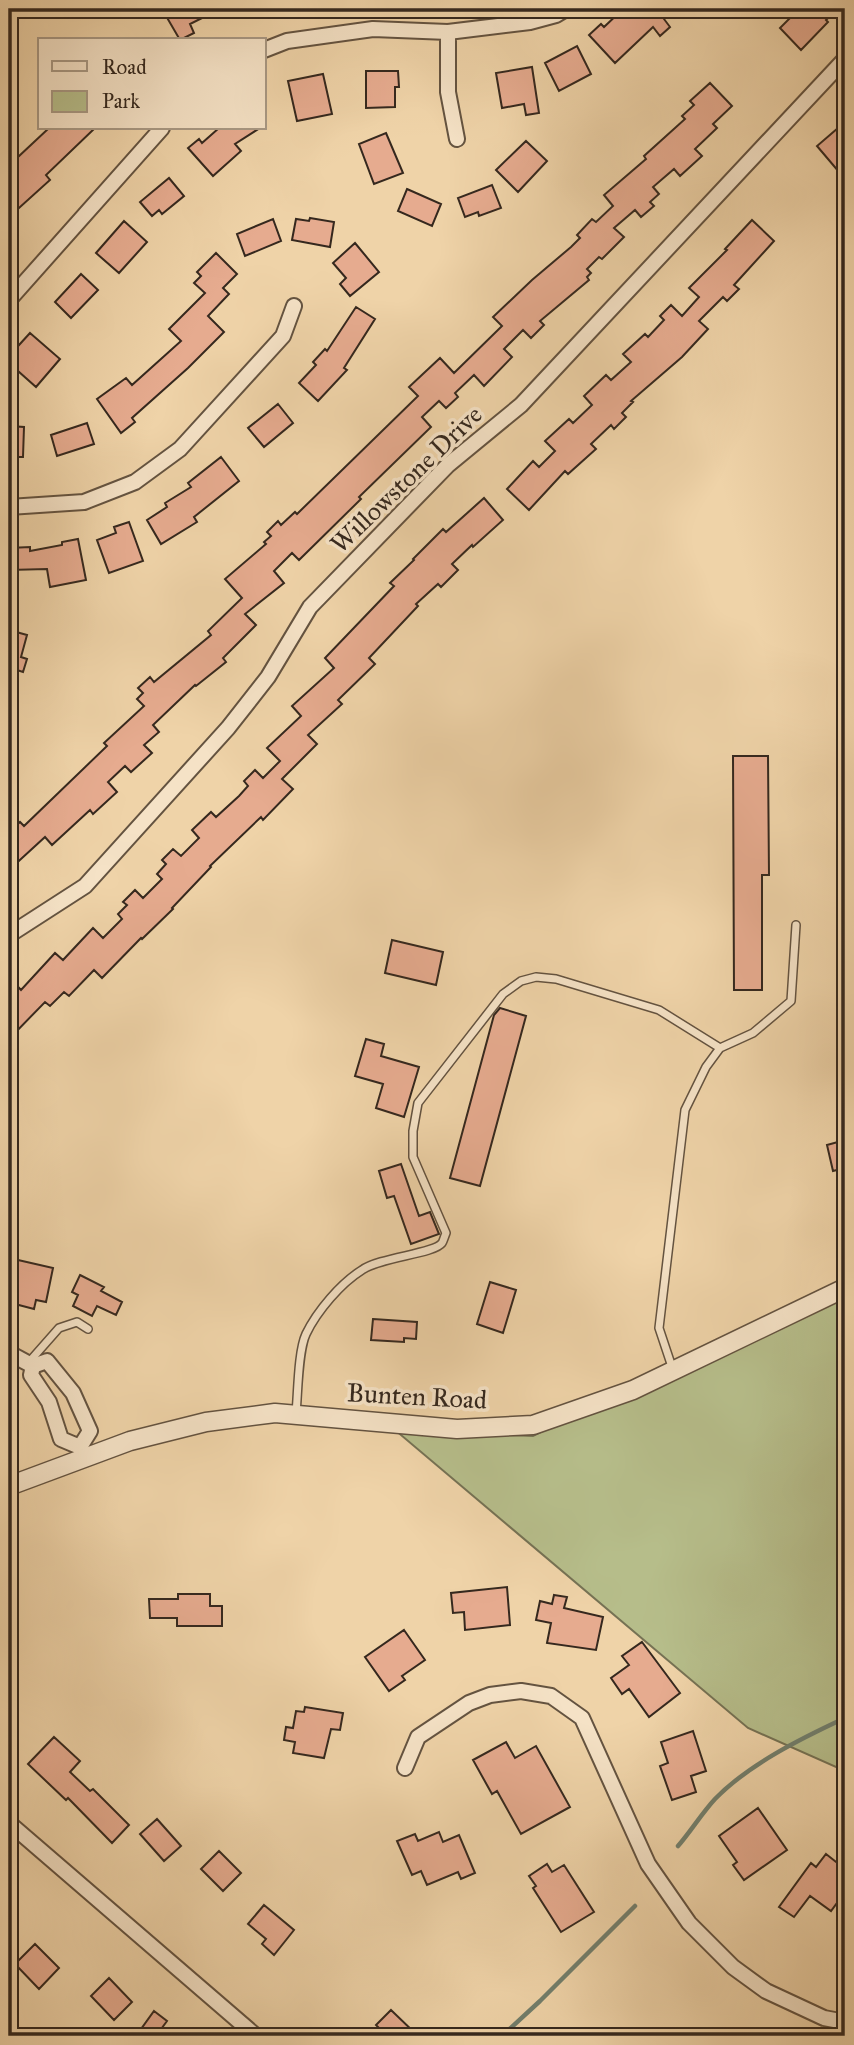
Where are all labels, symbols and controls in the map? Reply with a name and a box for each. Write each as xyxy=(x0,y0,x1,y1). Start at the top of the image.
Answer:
legend xyxy=(38,38,266,130)
text: Road xyxy=(102,54,147,80)
text: Park xyxy=(102,88,140,114)
street label: Willowstone Drive xyxy=(323,398,489,559)
street label: Bunten Road xyxy=(346,1376,488,1416)

